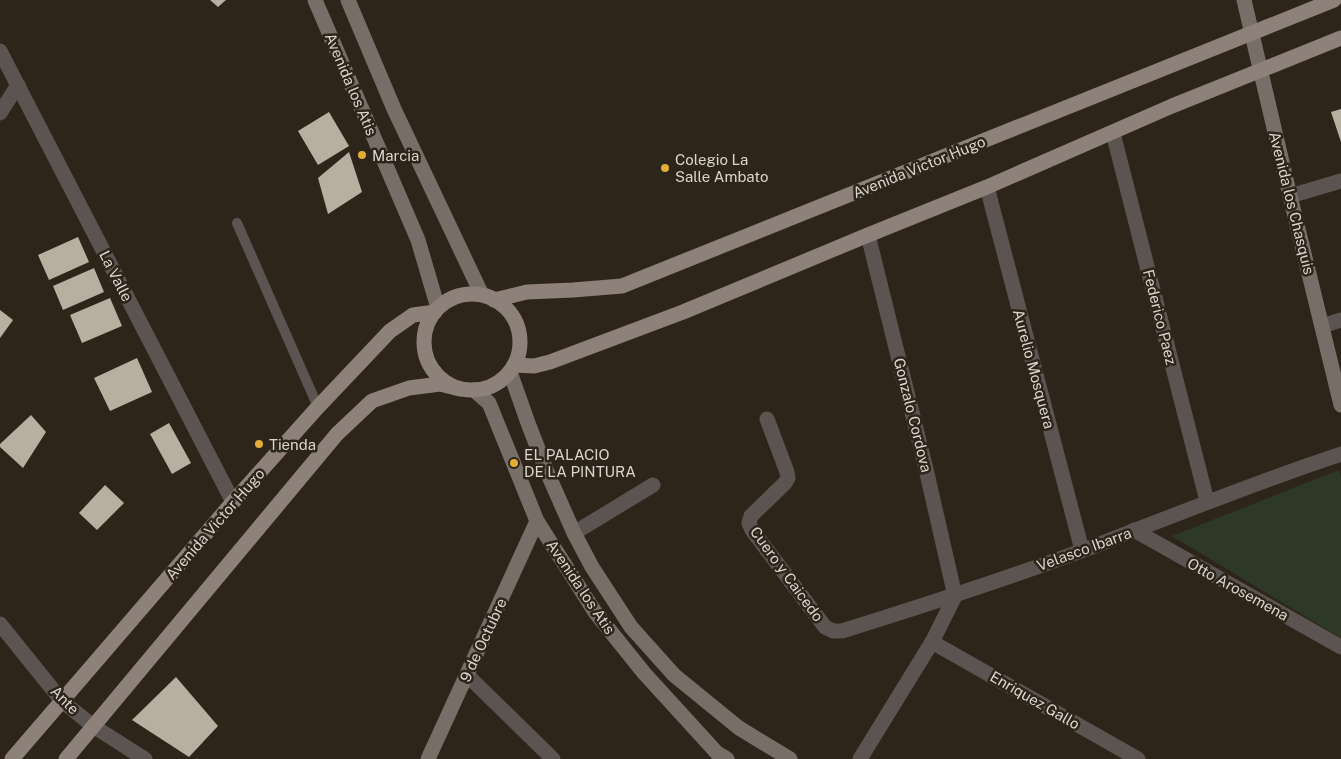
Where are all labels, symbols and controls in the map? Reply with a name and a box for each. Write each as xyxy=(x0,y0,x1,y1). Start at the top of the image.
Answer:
street label: Avenida los Atis xyxy=(322,30,380,138)
street label: Avenida los Chasquis xyxy=(1266,130,1318,276)
street label: Avenida Victor Hugo xyxy=(850,133,988,201)
place label: Marcia xyxy=(372,147,419,164)
marker: Marcia xyxy=(356,149,368,161)
place label: Colegio La Salle Ambato xyxy=(675,151,768,185)
marker: Colegio La Salle Ambato xyxy=(659,162,671,174)
street label: La Valle xyxy=(96,248,136,304)
street label: Federico Paez xyxy=(1140,268,1180,366)
street label: Aurelio Mosquera xyxy=(1010,307,1058,431)
street label: Gonzalo Cordova xyxy=(891,356,935,474)
place label: Tienda xyxy=(269,436,316,453)
marker: Tienda xyxy=(253,438,265,450)
place label: EL PALACIO DE LA PINTURA xyxy=(524,446,636,480)
marker: EL PALACIO DE LA PINTURA xyxy=(508,457,520,469)
street label: Avenida Victor Hugo xyxy=(162,465,268,583)
street label: Cuero y Caicedo xyxy=(747,523,827,625)
street label: Velasco Ibarra xyxy=(1034,524,1134,574)
street label: Avenida los Atis xyxy=(543,537,619,637)
street label: Otto Arosemena xyxy=(1184,554,1292,624)
street label: 9 de Octubre xyxy=(456,595,510,685)
street label: Enriquez Gallo xyxy=(987,668,1083,732)
street label: Ante xyxy=(47,682,83,718)

